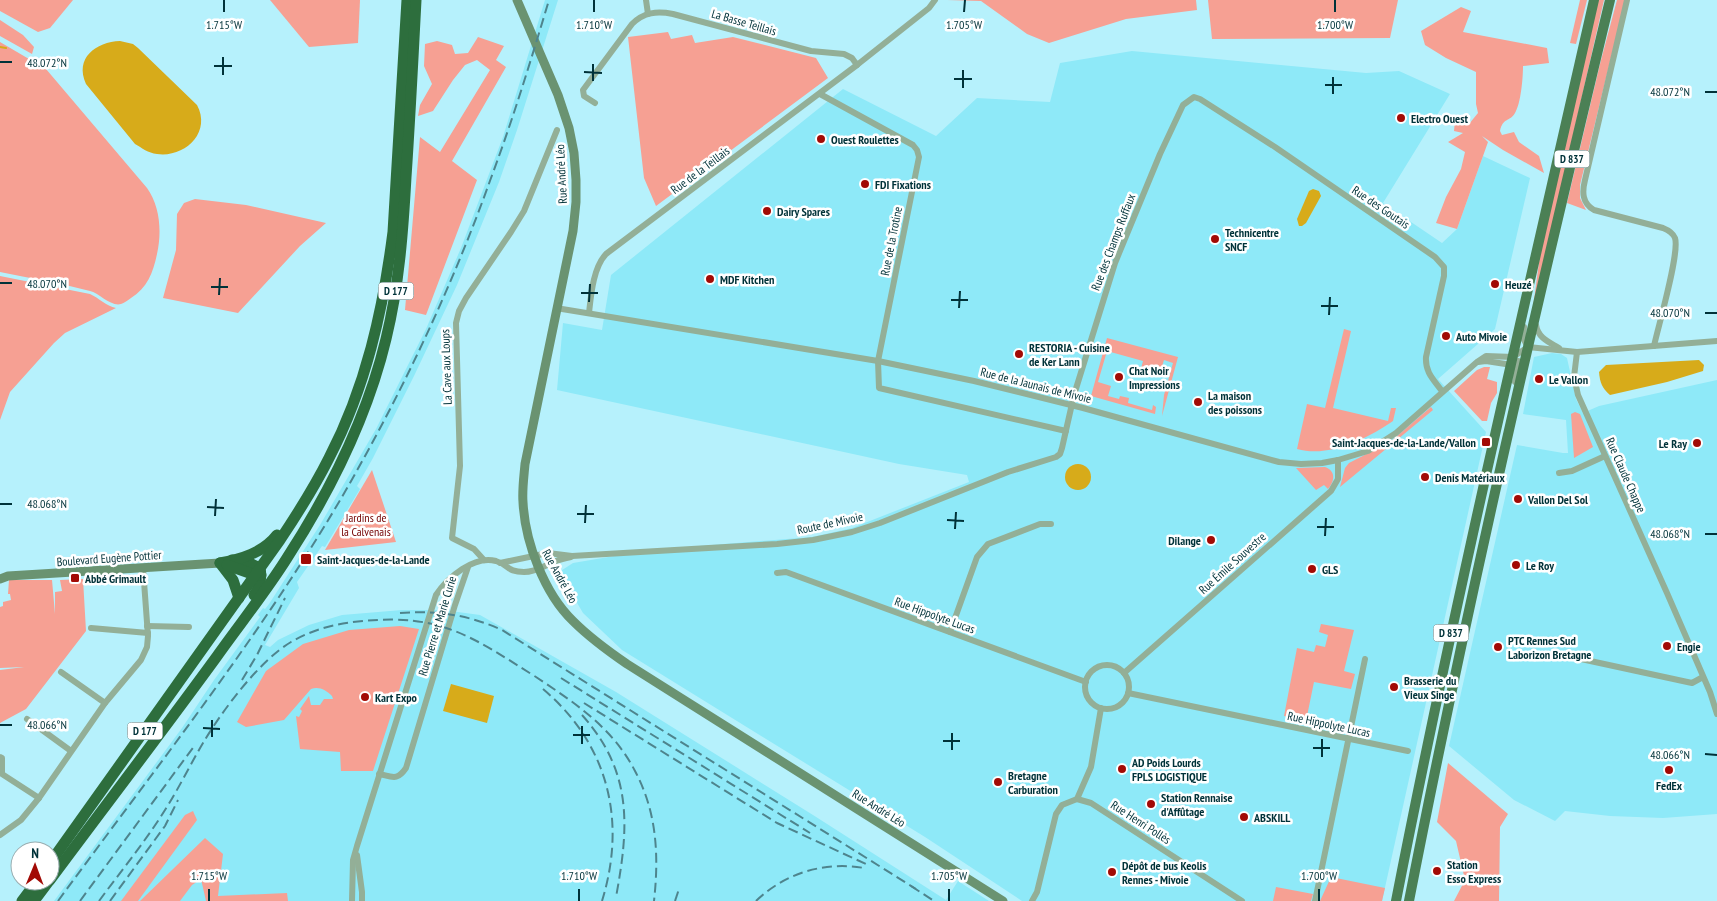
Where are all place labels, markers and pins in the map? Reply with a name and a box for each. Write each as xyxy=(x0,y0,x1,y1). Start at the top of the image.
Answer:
place label: Electro Ouest xyxy=(1411,111,1468,126)
marker: Electro Ouest xyxy=(1395,112,1407,124)
place label: Ouest Roulettes xyxy=(831,132,899,147)
marker: Ouest Roulettes xyxy=(815,133,827,145)
place label: FDI Fixations xyxy=(875,177,931,192)
marker: FDI Fixations xyxy=(859,178,871,190)
place label: Dairy Spares xyxy=(777,204,830,219)
marker: Dairy Spares xyxy=(761,205,773,217)
place label: Technicentre SNCF xyxy=(1225,225,1279,254)
marker: Technicentre SNCF xyxy=(1209,233,1221,245)
place label: MDF Kitchen xyxy=(720,272,774,287)
marker: MDF Kitchen xyxy=(704,273,716,285)
place label: Heuzé xyxy=(1505,277,1532,292)
marker: Heuzé xyxy=(1489,278,1501,290)
place label: Auto Mivoie xyxy=(1455,329,1507,344)
marker: Auto Mivoie xyxy=(1440,330,1452,342)
place label: RESTORIA - Cuisine de Ker Lann xyxy=(1029,340,1110,369)
marker: RESTORIA - Cuisine de Ker Lann xyxy=(1013,348,1025,360)
place label: Chat Noir Impressions xyxy=(1129,363,1180,392)
marker: Chat Noir Impressions xyxy=(1113,371,1125,383)
place label: Le Vallon xyxy=(1549,372,1588,387)
marker: Le Vallon xyxy=(1533,373,1545,385)
place label: La maison des poissons xyxy=(1208,388,1262,417)
marker: La maison des poissons xyxy=(1192,396,1204,408)
place label: Saint-Jacques-de-la-Lande/Vallon xyxy=(1332,435,1476,450)
marker: Saint-Jacques-de-la-Lande/Vallon xyxy=(1480,436,1492,448)
place label: Le Ray xyxy=(1659,436,1687,451)
marker: Le Ray xyxy=(1691,437,1703,449)
place label: Denis Matériaux xyxy=(1435,470,1505,485)
marker: Denis Matériaux xyxy=(1419,471,1431,483)
place label: Vallon Del Sol xyxy=(1527,492,1588,507)
marker: Vallon Del Sol xyxy=(1512,493,1524,505)
place label: Dilange xyxy=(1168,533,1201,548)
marker: Dilange xyxy=(1205,534,1217,546)
marker: Saint-Jacques-de-la-Lande xyxy=(299,552,313,566)
place label: Saint-Jacques-de-la-Lande xyxy=(317,552,430,567)
place label: Le Roy xyxy=(1526,558,1554,573)
marker: Le Roy xyxy=(1510,559,1522,571)
place label: GLS xyxy=(1322,562,1338,577)
marker: GLS xyxy=(1306,563,1318,575)
place label: Abbé Grimault xyxy=(84,571,147,586)
marker: Abbé Grimault xyxy=(69,572,81,584)
place label: PTC Rennes Sud Laborizon Bretagne xyxy=(1508,633,1591,662)
place label: Engie xyxy=(1677,639,1701,654)
marker: Engie xyxy=(1661,640,1673,652)
marker: PTC Rennes Sud Laborizon Bretagne xyxy=(1492,641,1504,653)
place label: Brasserie du Vieux Singe xyxy=(1403,673,1456,702)
marker: Brasserie du Vieux Singe xyxy=(1388,681,1400,693)
place label: Kart Expo xyxy=(375,690,418,705)
marker: Kart Expo xyxy=(359,691,371,703)
place label: AD Poids Lourds FPLS LOGISTIQUE xyxy=(1131,755,1207,784)
marker: AD Poids Lourds FPLS LOGISTIQUE xyxy=(1116,763,1128,775)
marker: FedEx xyxy=(1663,764,1675,776)
place label: Bretagne Carburation xyxy=(1008,768,1058,797)
marker: Bretagne Carburation xyxy=(992,776,1004,788)
place label: FedEx xyxy=(1656,778,1683,793)
place label: Station Rennaise d'Affûtage xyxy=(1161,790,1233,819)
marker: Station Rennaise d'Affûtage xyxy=(1145,798,1157,810)
place label: ABSKILL xyxy=(1253,810,1290,825)
marker: ABSKILL xyxy=(1238,811,1250,823)
place label: Station Esso Express xyxy=(1447,857,1501,886)
place label: Dépôt de bus Keolis Rennes - Mivoie xyxy=(1122,858,1207,887)
marker: Station Esso Express xyxy=(1431,865,1443,877)
marker: Dépôt de bus Keolis Rennes - Mivoie xyxy=(1106,866,1118,878)

